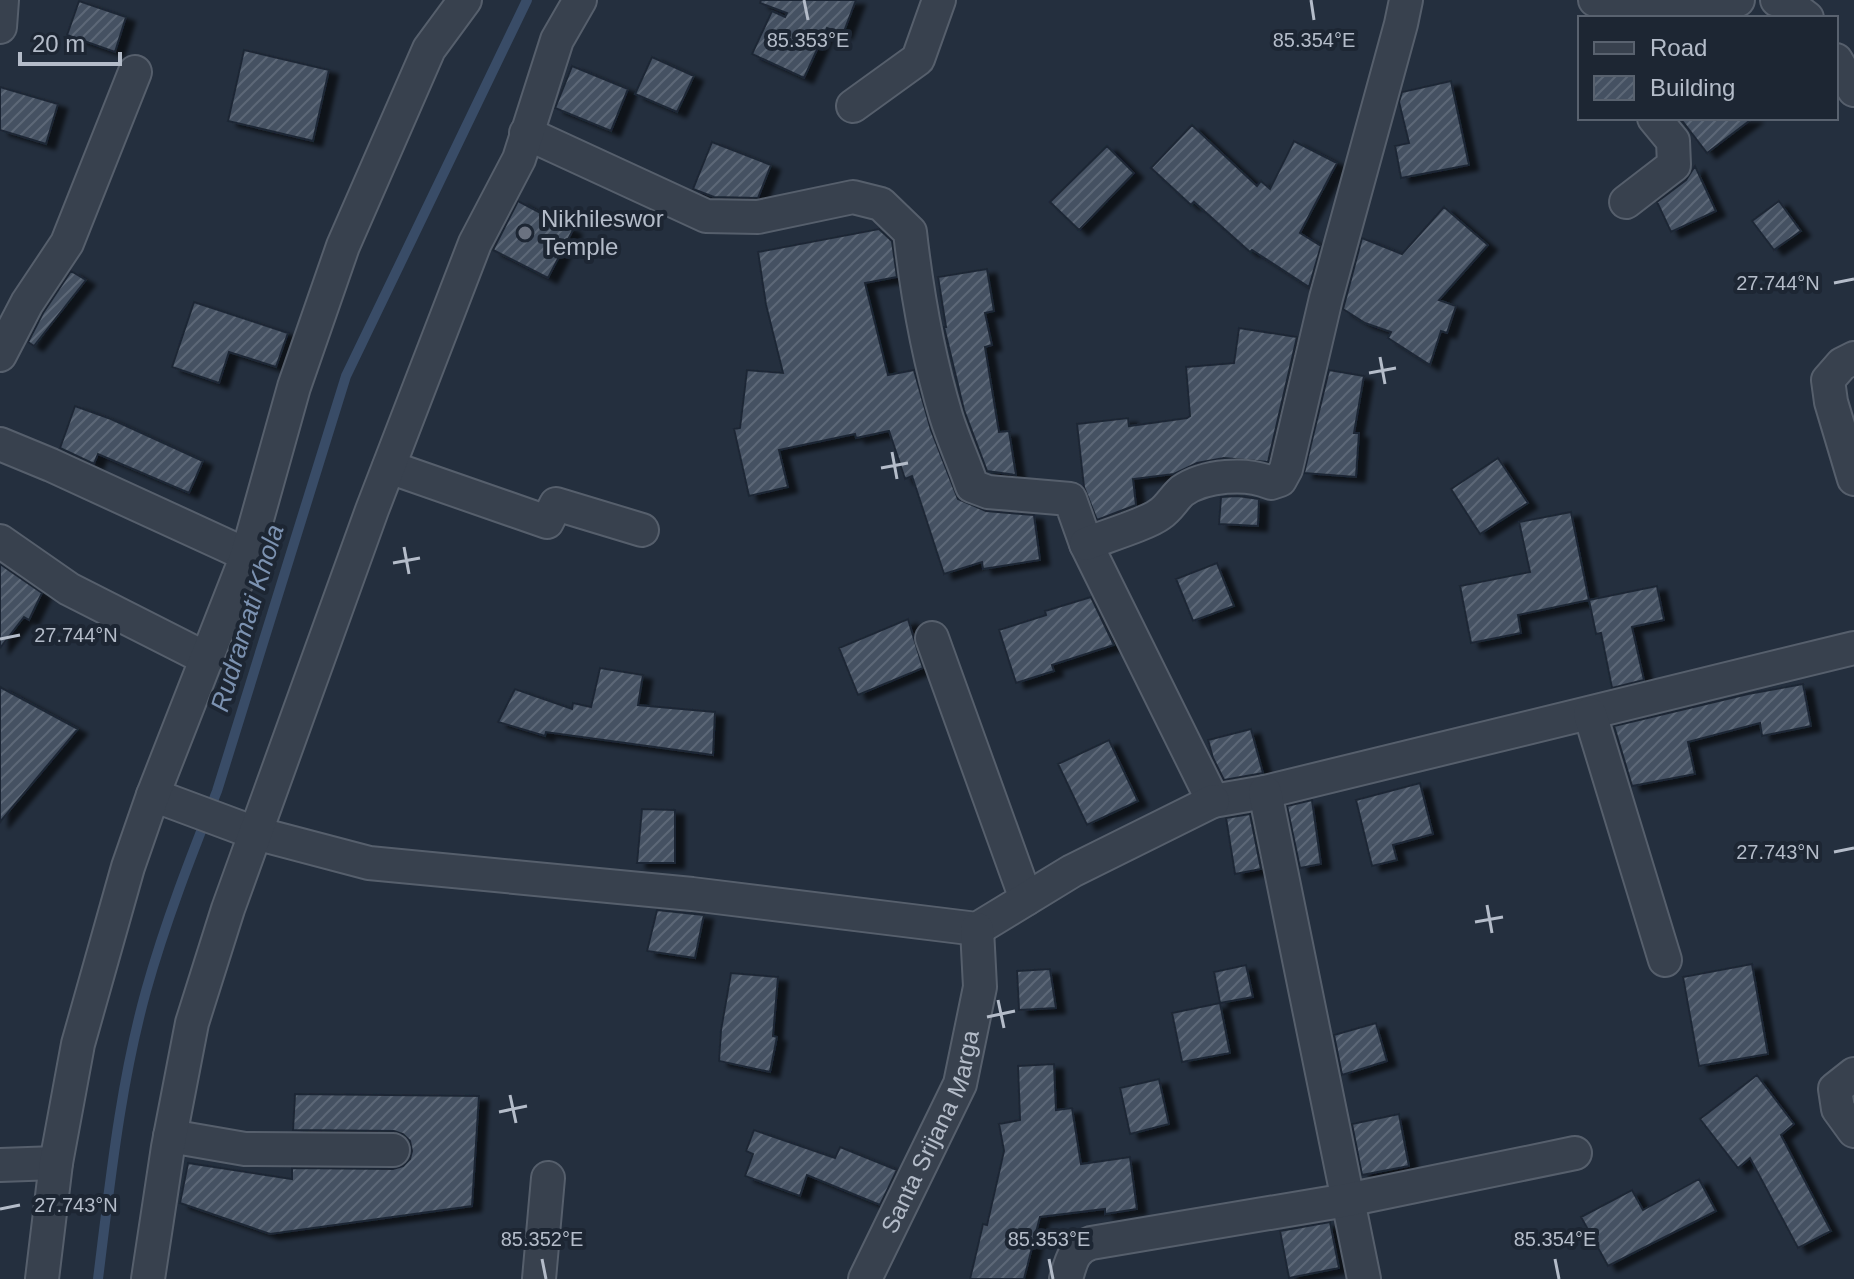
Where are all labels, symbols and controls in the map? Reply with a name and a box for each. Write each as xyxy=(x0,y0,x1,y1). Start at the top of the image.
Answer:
scale bar xyxy=(20,16,120,66)
legend xyxy=(1578,16,1838,120)
text: 85.353°E xyxy=(767,29,849,51)
text: 85.354°E xyxy=(1273,29,1355,51)
text: 20 m xyxy=(32,30,85,57)
text: Road xyxy=(1650,34,1707,61)
text: Building xyxy=(1650,74,1735,101)
place label: Nikhileswor Temple xyxy=(541,205,664,260)
marker: Nikhileswor Temple xyxy=(516,224,534,242)
text: 27.744°N xyxy=(1736,272,1820,294)
water label: Rudramati Khola xyxy=(204,521,290,715)
text: 27.744°N xyxy=(34,624,118,646)
text: 27.743°N xyxy=(1736,841,1820,863)
street label: Santa Srijana Marga xyxy=(875,1027,984,1237)
text: 27.743°N xyxy=(34,1194,118,1216)
text: 85.352°E xyxy=(501,1228,583,1250)
text: 85.353°E xyxy=(1008,1228,1090,1250)
text: 85.354°E xyxy=(1514,1228,1596,1250)

